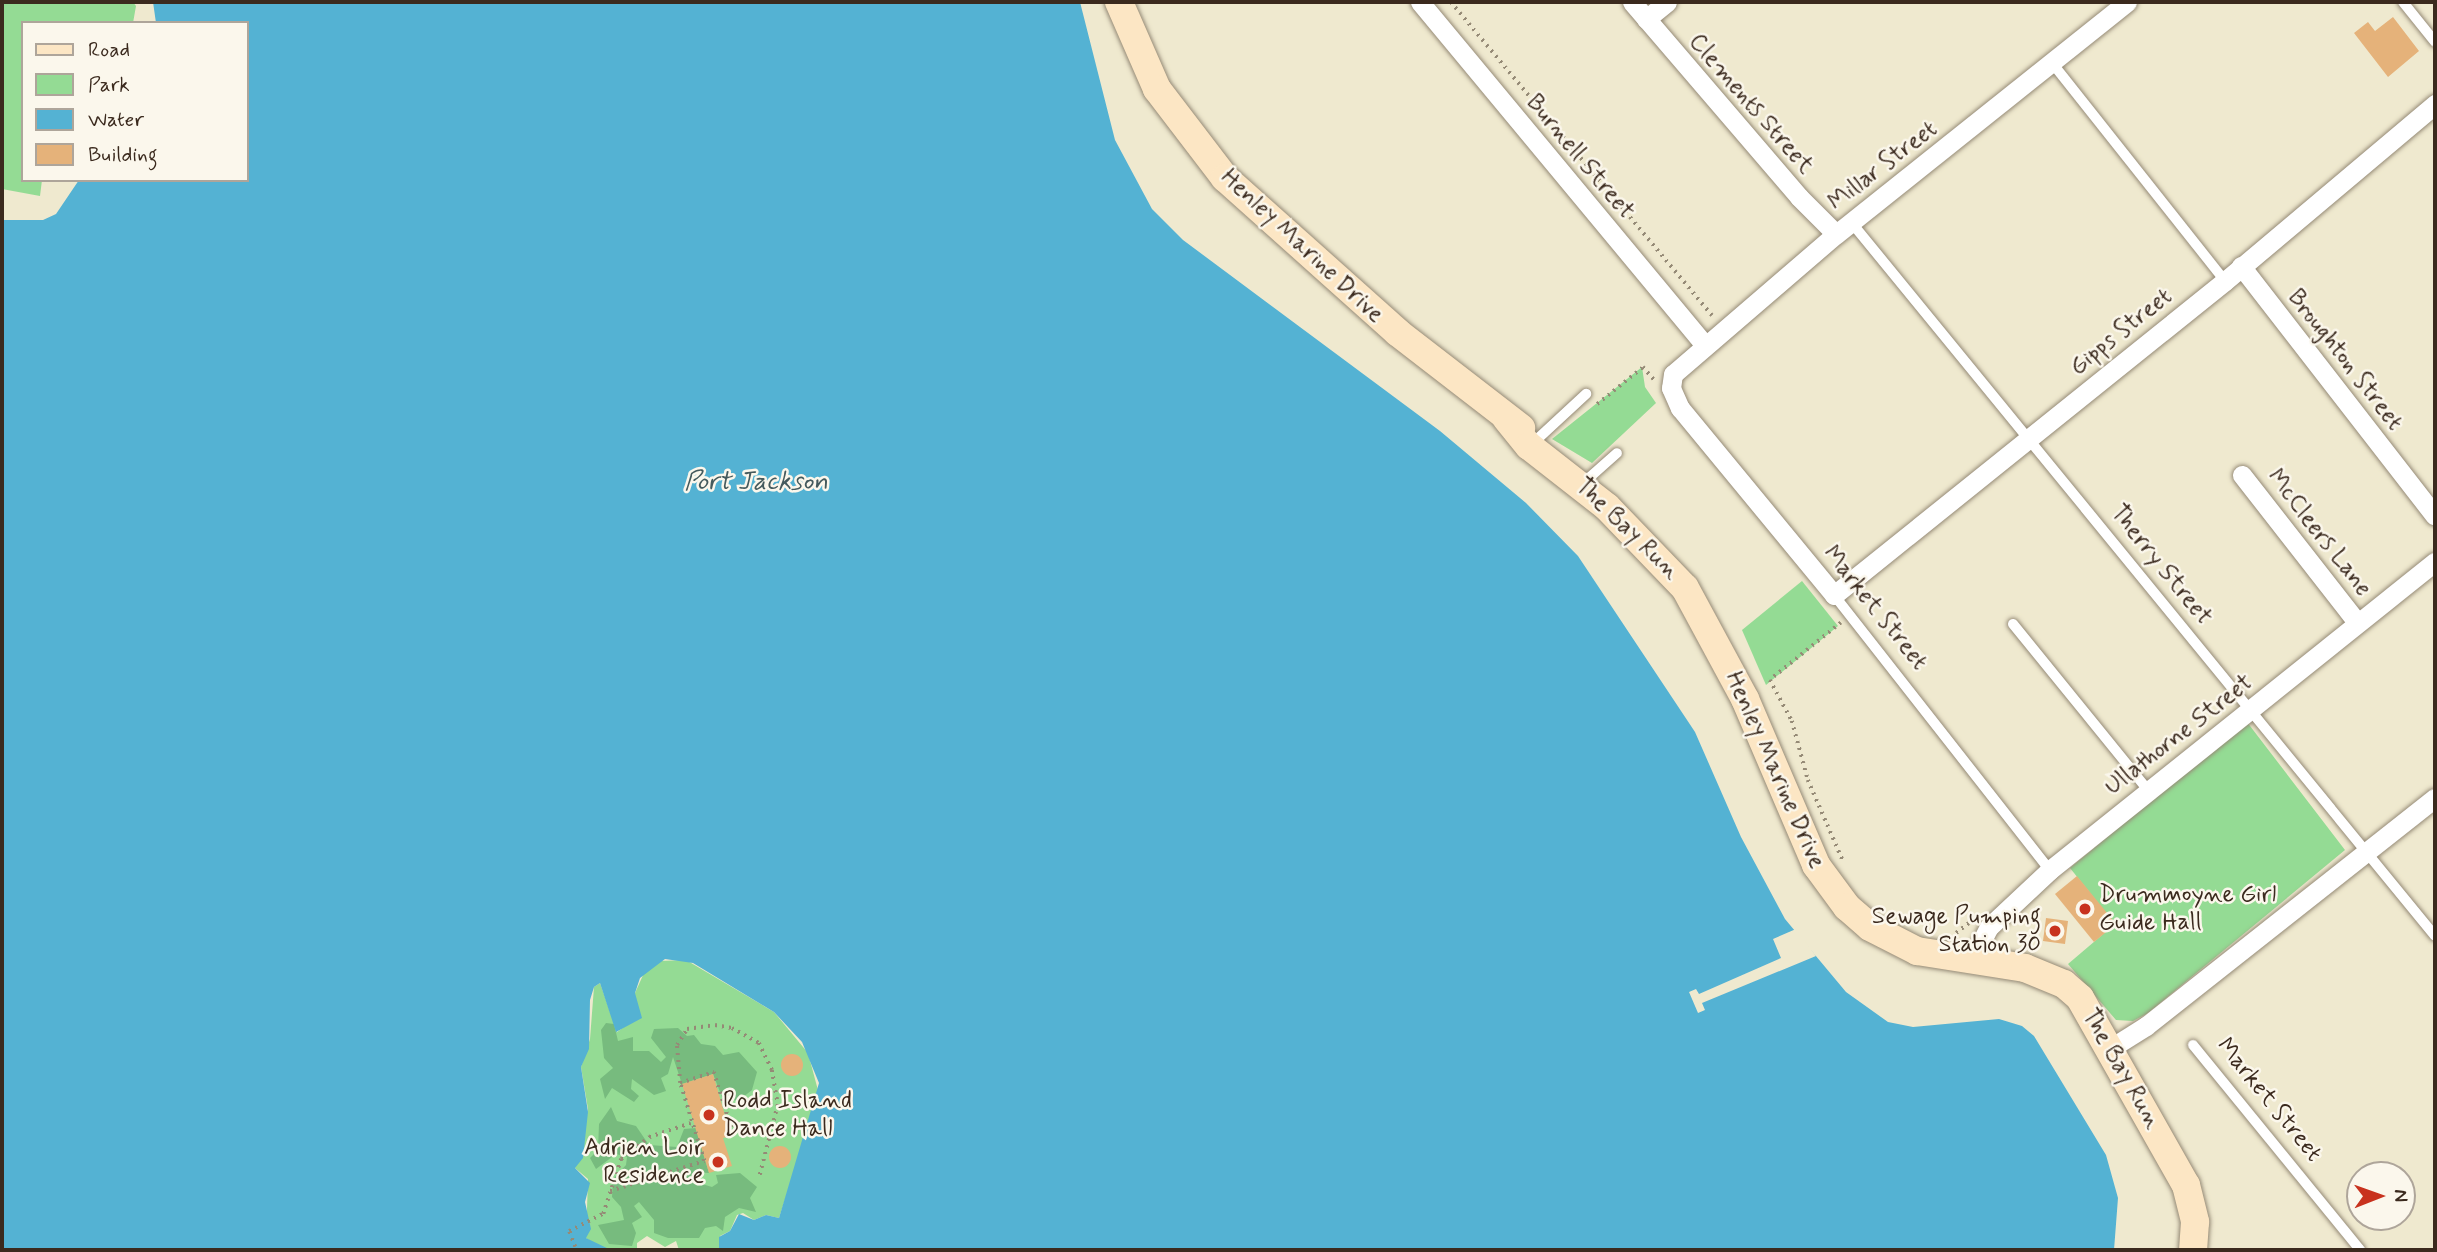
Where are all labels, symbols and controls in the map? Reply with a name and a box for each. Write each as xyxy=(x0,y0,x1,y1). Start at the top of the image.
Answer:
legend xyxy=(21,21,248,182)
street label: Clements Street xyxy=(1682,28,1820,180)
text: Road xyxy=(88,36,130,64)
text: Park xyxy=(88,71,130,99)
street label: Burnell Street xyxy=(1520,89,1640,225)
text: Water xyxy=(88,106,144,134)
street label: Millar Street xyxy=(1821,113,1945,219)
text: Building xyxy=(88,141,158,169)
street label: Henley Marine Drive xyxy=(1214,163,1390,329)
street label: Gipps Street xyxy=(2063,281,2179,383)
street label: Broughton Street xyxy=(2280,282,2410,438)
street label: McCleers Lane xyxy=(2260,464,2378,602)
water label: Port Jackson xyxy=(684,467,828,499)
street label: The Bay Run xyxy=(1571,474,1683,584)
street label: Therry Street xyxy=(2104,500,2218,630)
street label: Market Street xyxy=(1815,539,1935,677)
street label: Henley Marine Drive xyxy=(1719,667,1831,873)
street label: Ullathorne Street xyxy=(2100,669,2258,801)
place label: Drummoyne Girl Guide Hall xyxy=(2099,881,2276,937)
marker: Drummoyne Girl Guide Hall xyxy=(2077,901,2093,917)
place label: Sewage Pumping Station 30 xyxy=(1872,903,2041,959)
marker: Sewage Pumping Station 30 xyxy=(2047,923,2063,939)
street label: The Bay Run xyxy=(2077,1006,2165,1132)
street label: Market Street xyxy=(2209,1031,2329,1169)
place label: Rodd Island Dance Hall xyxy=(723,1087,848,1143)
marker: Rodd Island Dance Hall xyxy=(701,1107,717,1123)
place label: Adrien Loir Residence xyxy=(584,1134,704,1190)
marker: Adrien Loir Residence xyxy=(710,1154,726,1170)
north arrow xyxy=(2346,1161,2416,1231)
text: N xyxy=(2388,1189,2413,1202)

